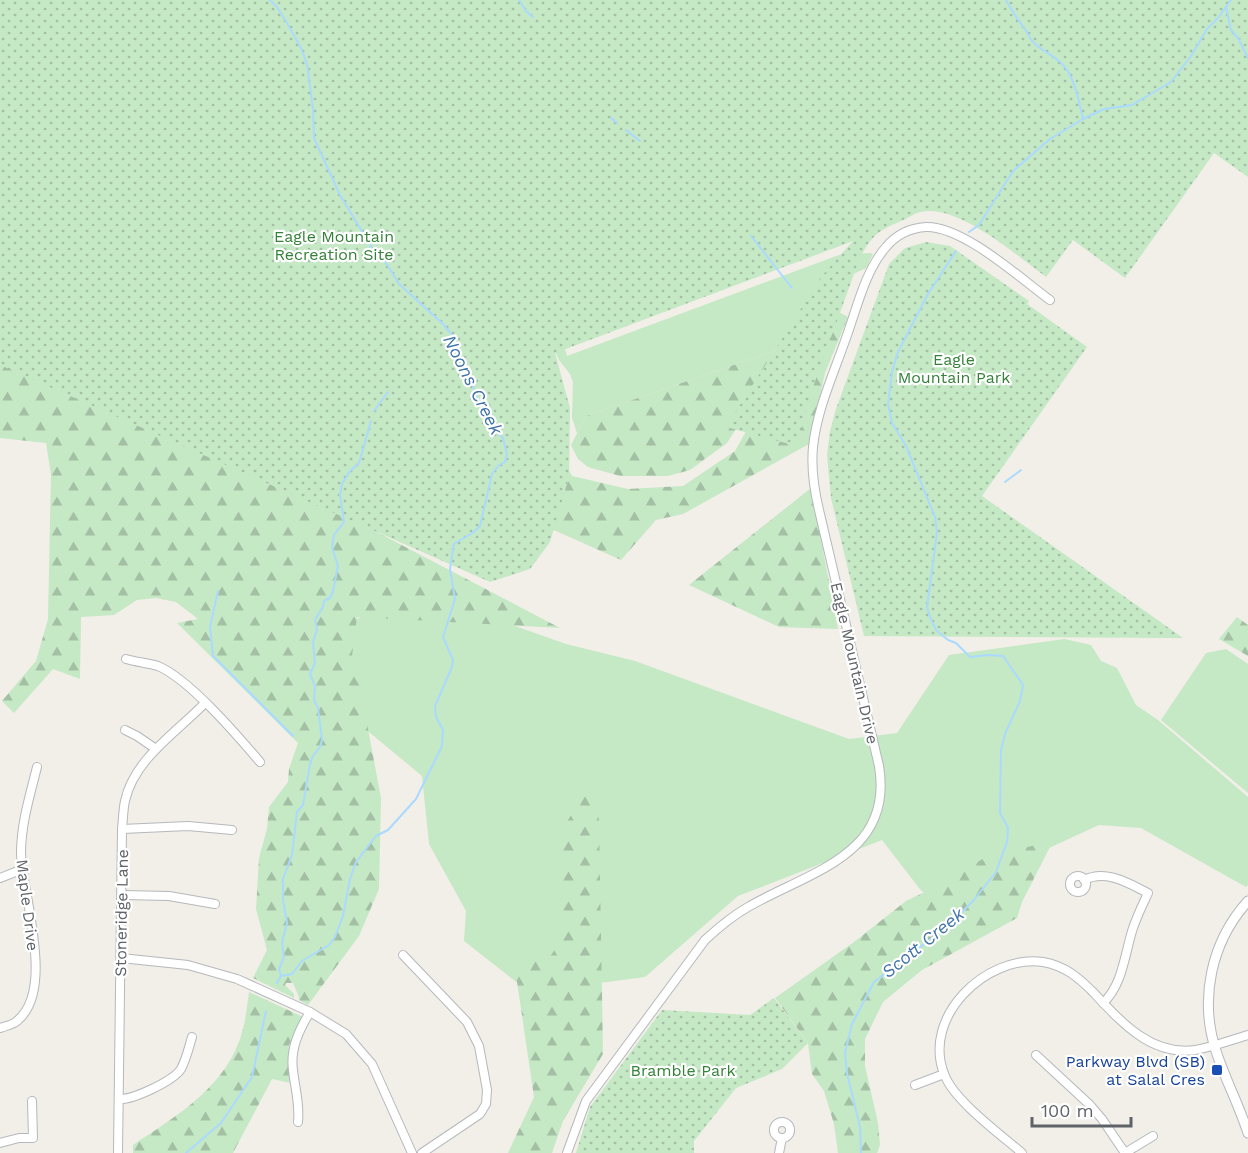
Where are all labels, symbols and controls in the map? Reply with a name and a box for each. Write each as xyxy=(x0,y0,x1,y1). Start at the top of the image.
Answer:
park label: Eagle Mountain Recreation Site xyxy=(274,227,394,264)
water label: Noons Creek xyxy=(439,331,508,439)
park label: Eagle Mountain Park xyxy=(898,350,1010,387)
street label: Eagle Mountain Drive xyxy=(827,580,882,746)
street label: Stoneridge Lane xyxy=(111,849,132,977)
street label: Maple Drive xyxy=(12,858,43,952)
water label: Scott Creek xyxy=(877,902,969,982)
place label: Parkway Blvd (SB) at Salal Cres xyxy=(1066,1052,1205,1089)
park label: Bramble Park xyxy=(630,1061,736,1080)
marker: Parkway Blvd (SB) at Salal Cres xyxy=(1210,1063,1224,1077)
scale bar xyxy=(1032,1090,1131,1128)
text: 100 m xyxy=(1041,1100,1094,1121)

